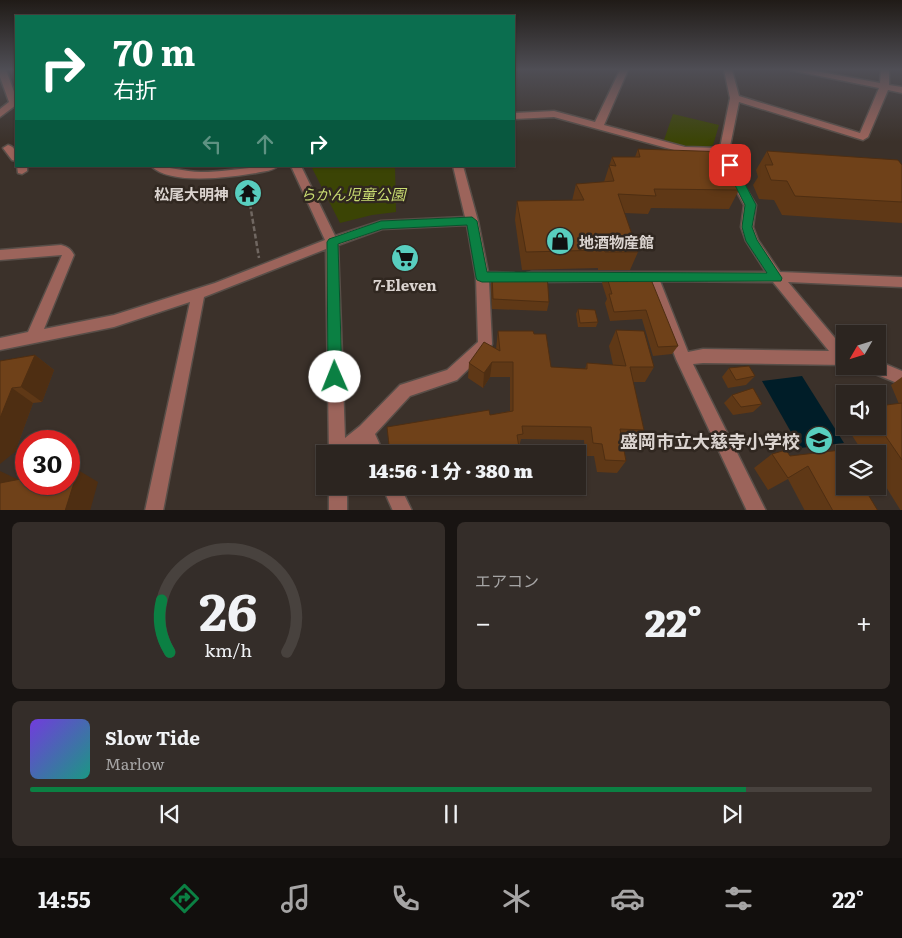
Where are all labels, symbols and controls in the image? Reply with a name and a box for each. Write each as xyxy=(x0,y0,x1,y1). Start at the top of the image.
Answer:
text: 70 m xyxy=(113,25,195,77)
icon: right xyxy=(30,35,95,100)
text: 右折 xyxy=(113,72,157,105)
icon: left xyxy=(198,130,226,158)
icon: ahead xyxy=(251,130,279,158)
icon: right xyxy=(304,130,332,158)
pin xyxy=(709,144,751,186)
icon: arrive xyxy=(716,151,744,179)
temple icon: 松尾大明神 xyxy=(233,178,263,208)
place label: 松尾大明神 xyxy=(154,182,229,205)
park label: らかん児童公園 xyxy=(300,182,407,205)
shop icon: 地酒物産館 xyxy=(545,226,575,256)
place label: 地酒物産館 xyxy=(579,230,654,253)
supermarket icon: 7-Eleven xyxy=(390,243,420,273)
place label: 7-Eleven xyxy=(373,273,437,296)
north arrow xyxy=(836,325,886,375)
map controls xyxy=(836,325,886,495)
position arrow xyxy=(308,350,360,402)
button: sound xyxy=(836,385,886,435)
school or university icon: 盛岡市立大慈寺小学校 xyxy=(804,425,834,455)
place label: 盛岡市立大慈寺小学校 xyxy=(620,427,800,454)
speed limit sign: 30 xyxy=(15,430,80,495)
button: layers xyxy=(836,445,886,495)
text: 14:56 · 1 分 · 380 m xyxy=(369,456,533,484)
text: エアコン xyxy=(475,568,539,592)
text: 26 xyxy=(199,570,258,647)
text: 22° xyxy=(645,592,702,649)
text: − xyxy=(475,600,491,642)
text: + xyxy=(856,600,872,642)
text: km/h xyxy=(205,636,252,663)
text: Slow Tide xyxy=(105,723,200,751)
text: Marlow xyxy=(105,751,165,775)
icon: previous xyxy=(156,800,184,828)
icon: pause xyxy=(437,800,465,828)
icon: next xyxy=(718,800,746,828)
icon: directions xyxy=(167,881,202,916)
icon: music xyxy=(278,881,313,916)
icon: phone xyxy=(388,881,423,916)
icon: climate xyxy=(499,881,534,916)
icon: car xyxy=(610,881,645,916)
icon: filters xyxy=(721,881,756,916)
text: 14:55 xyxy=(38,882,91,915)
text: 22° xyxy=(832,882,864,915)

